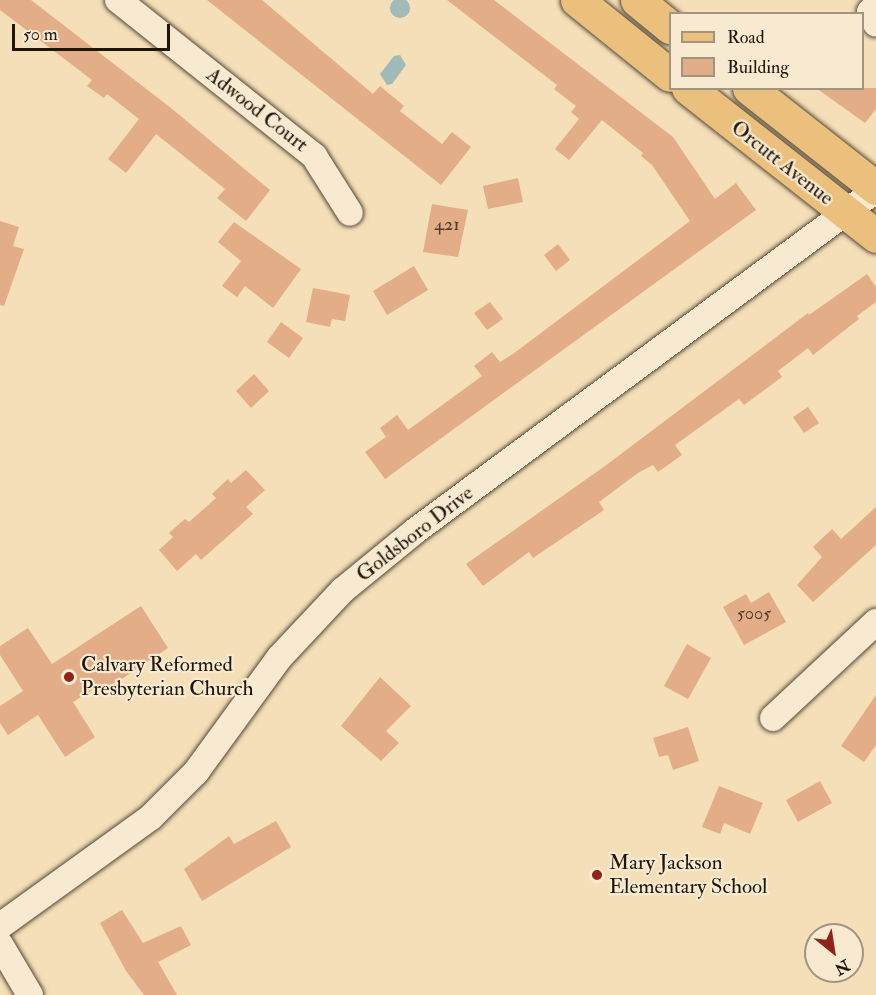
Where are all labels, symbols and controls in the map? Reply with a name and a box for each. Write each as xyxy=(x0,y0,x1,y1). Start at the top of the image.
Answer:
scale bar xyxy=(15,12,172,50)
legend xyxy=(669,12,864,90)
text: 50 m xyxy=(23,23,58,46)
text: Road xyxy=(727,26,765,49)
text: Building xyxy=(727,56,789,79)
street label: Adwood Court xyxy=(201,62,313,158)
street label: Orcutt Avenue xyxy=(726,115,838,211)
house number: 421 xyxy=(434,214,460,236)
street label: Goldsboro Drive xyxy=(352,481,478,587)
house number: 5005 xyxy=(737,603,771,625)
place label: Calvary Reformed Presbyterian Church xyxy=(81,652,253,702)
marker: Calvary Reformed Presbyterian Church xyxy=(62,670,76,684)
place label: Mary Jackson Elementary School xyxy=(609,850,767,900)
marker: Mary Jackson Elementary School xyxy=(590,868,604,882)
north arrow xyxy=(804,923,864,983)
text: N xyxy=(831,955,853,979)

